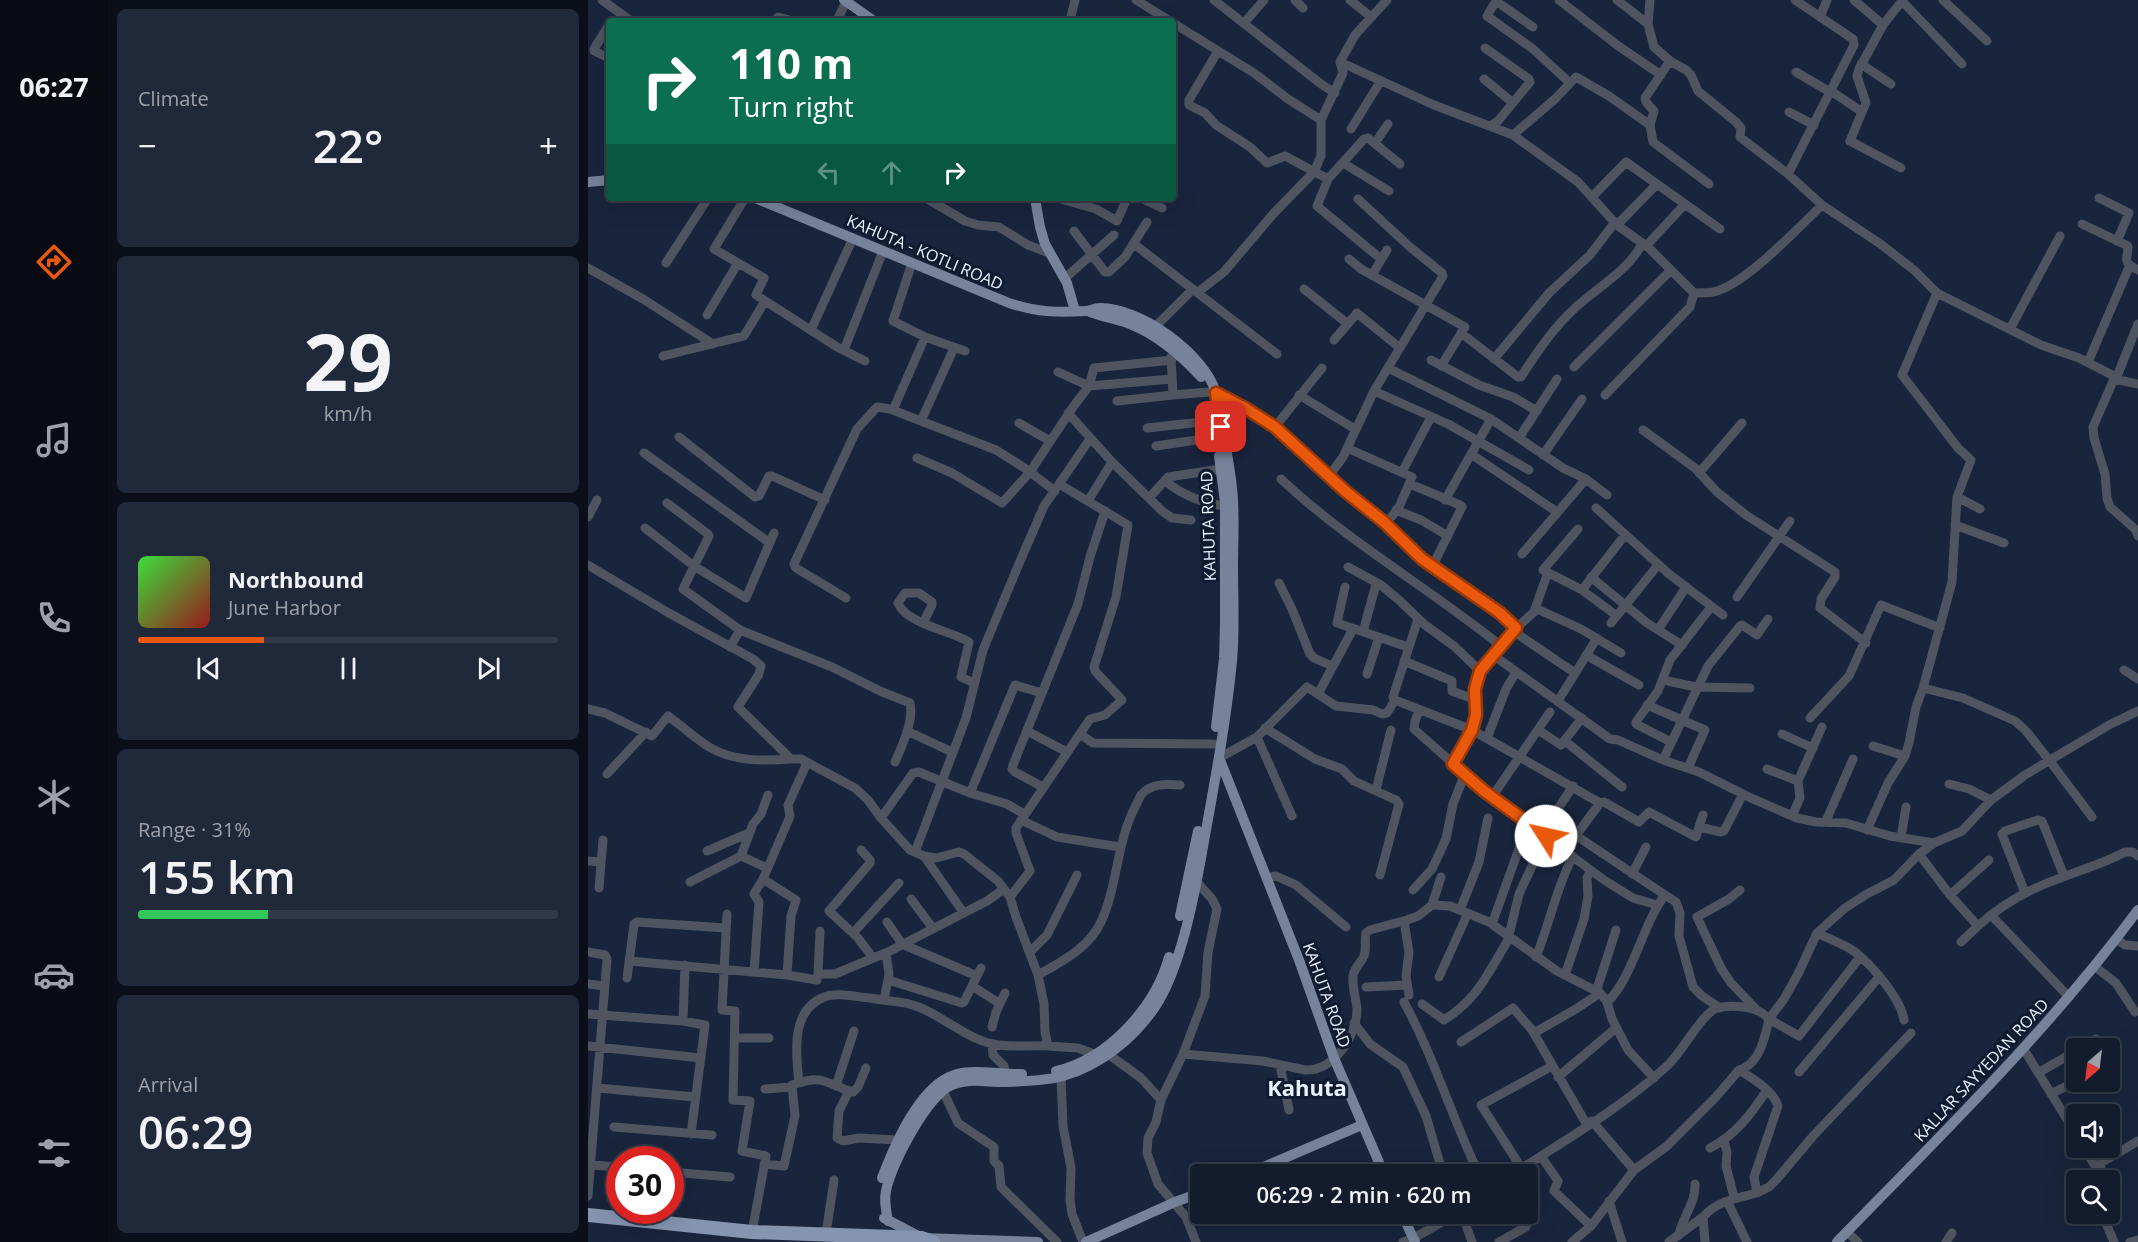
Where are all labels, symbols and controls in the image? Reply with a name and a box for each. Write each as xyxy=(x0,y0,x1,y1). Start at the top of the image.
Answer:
text: 110 m xyxy=(729,34,853,91)
icon: right xyxy=(630,42,708,120)
text: 06:27 xyxy=(19,68,89,105)
text: Climate xyxy=(138,85,209,112)
text: Turn right xyxy=(729,88,854,125)
text: 22° xyxy=(313,115,383,176)
text: − xyxy=(138,123,157,168)
text: + xyxy=(539,123,558,168)
icon: left xyxy=(812,156,845,189)
icon: ahead xyxy=(875,156,908,189)
icon: right xyxy=(938,156,971,189)
street label: KAHUTA - KOTLI ROAD xyxy=(843,209,1007,295)
icon: directions xyxy=(33,241,75,283)
text: 29 xyxy=(303,308,393,414)
text: km/h xyxy=(324,400,372,427)
pin xyxy=(1195,401,1246,452)
icon: arrive xyxy=(1204,410,1237,443)
icon: music xyxy=(33,419,75,461)
street label: KAHUTA ROAD xyxy=(1195,470,1221,582)
text: Northbound xyxy=(228,564,364,594)
text: June Harbor xyxy=(228,594,341,621)
icon: phone xyxy=(33,597,75,639)
icon: previous xyxy=(192,652,225,685)
icon: pause xyxy=(332,652,365,685)
icon: next xyxy=(472,652,505,685)
icon: climate xyxy=(33,776,75,818)
position arrow xyxy=(1514,804,1578,868)
text: Range · 31% xyxy=(138,816,251,843)
text: 155 km xyxy=(138,846,296,907)
street label: KAHUTA ROAD xyxy=(1298,939,1356,1051)
icon: car xyxy=(33,954,75,996)
street label: KALLAR SAYYEDAN ROAD xyxy=(1909,994,2053,1146)
north arrow xyxy=(2066,1038,2120,1092)
map controls xyxy=(2066,1038,2120,1224)
text: Arrival xyxy=(138,1071,198,1098)
district label: Kahuta xyxy=(1267,1072,1347,1102)
text: 06:29 xyxy=(138,1101,253,1162)
button: sound xyxy=(2066,1104,2120,1158)
icon: filters xyxy=(33,1132,75,1174)
speed limit sign: 30 xyxy=(606,1146,684,1224)
button: search xyxy=(2066,1170,2120,1224)
text: 06:29 · 2 min · 620 m xyxy=(1256,1179,1472,1209)

